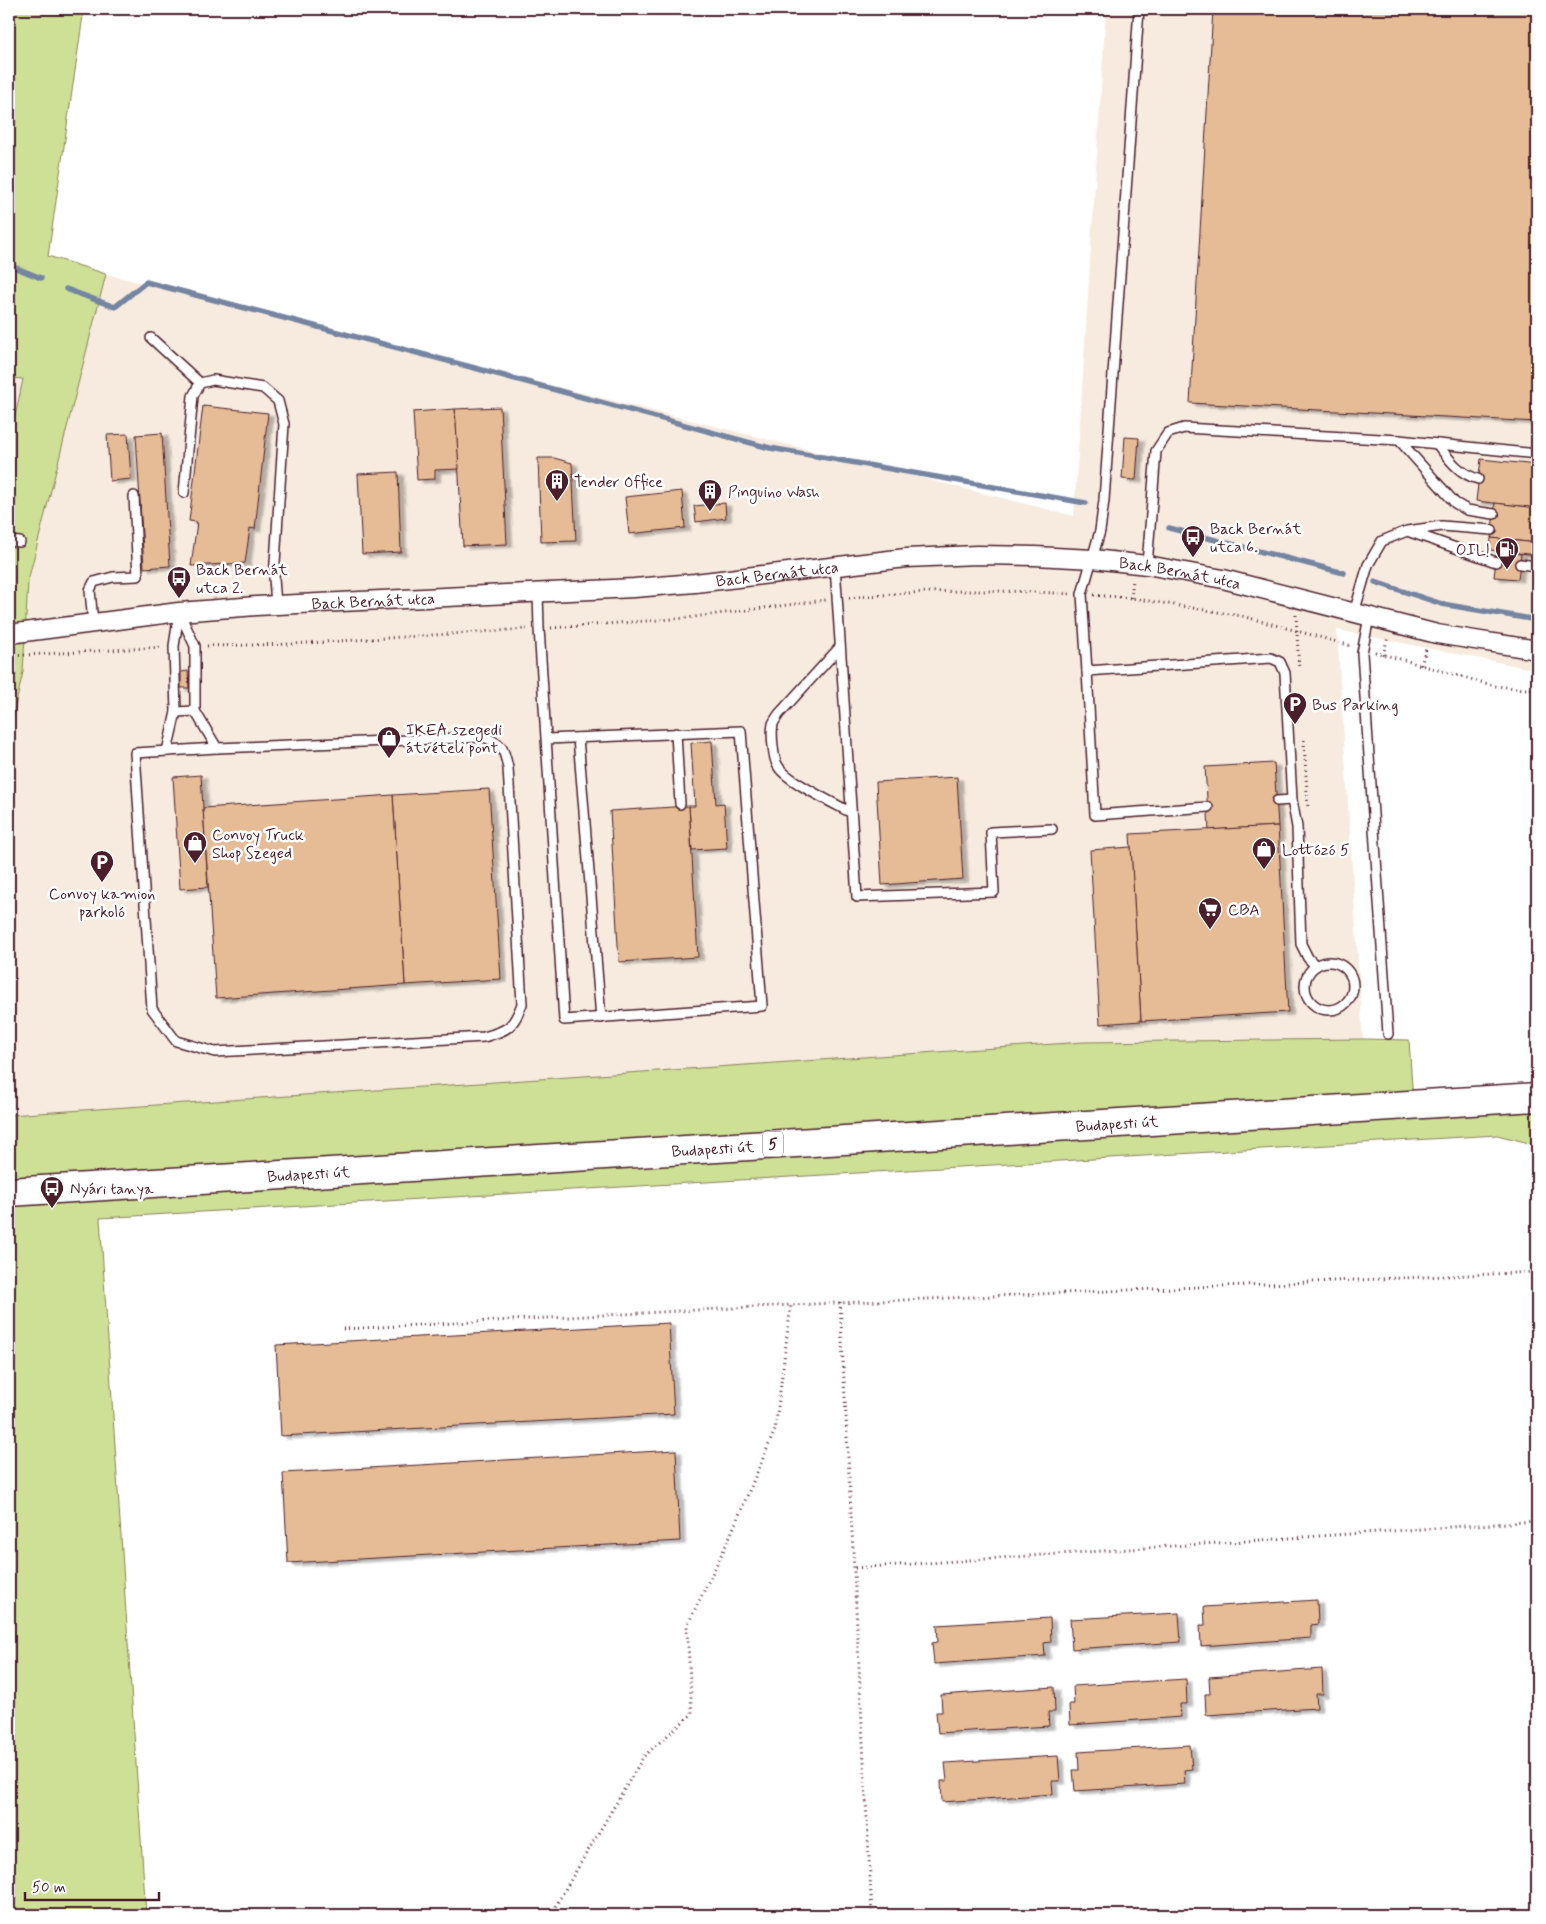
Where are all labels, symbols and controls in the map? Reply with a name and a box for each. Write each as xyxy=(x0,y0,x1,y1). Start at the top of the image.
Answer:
building icon: Tender Office xyxy=(544,468,570,502)
place label: Tender Office xyxy=(574,472,663,493)
building icon: Pinguino Wash xyxy=(697,478,723,512)
place label: Pinguino Wash xyxy=(728,482,820,504)
place label: Back Bernát utca 6. xyxy=(1210,519,1302,558)
bus stop icon: Back Bernát utca 6. xyxy=(1180,524,1206,558)
fuel station icon: OIL! xyxy=(1494,536,1520,570)
place label: OIL! xyxy=(1456,540,1490,561)
street label: Back Bernát utca xyxy=(1118,553,1243,595)
street label: Back Bernát utca xyxy=(715,557,840,592)
place label: Back Bernát utca 2. xyxy=(196,560,288,599)
bus stop icon: Back Bernát utca 2. xyxy=(166,565,192,599)
street label: Back Bernát utca xyxy=(311,588,436,615)
parking icon: Bus Parking xyxy=(1282,691,1308,725)
place label: Bus Parking xyxy=(1312,695,1398,716)
place label: IKEA szegedi átvételi pont xyxy=(406,720,502,759)
shop icon: IKEA szegedi átvételi pont xyxy=(376,725,402,759)
place label: Convoy Truck Shop Szeged xyxy=(212,825,304,864)
shop icon: Convoy Truck Shop Szeged xyxy=(182,830,208,864)
shop icon: Lottózó 5 xyxy=(1251,836,1277,870)
place label: Lottózó 5 xyxy=(1282,840,1350,861)
parking icon: Convoy kamion parkoló xyxy=(89,849,115,883)
place label: Convoy kamion parkoló xyxy=(49,884,155,923)
supermarket icon: CBA xyxy=(1197,896,1223,930)
place label: CBA xyxy=(1228,900,1260,921)
street label: Budapesti út xyxy=(1075,1112,1159,1138)
road number: 5 xyxy=(763,1132,783,1156)
street label: Budapesti út xyxy=(671,1137,755,1163)
street label: Budapesti út xyxy=(267,1162,351,1188)
bus stop icon: Nyári tanya xyxy=(39,1175,65,1209)
place label: Nyári tanya xyxy=(70,1179,154,1200)
scale bar xyxy=(25,1869,159,1901)
text: 50 m xyxy=(32,1878,66,1898)

